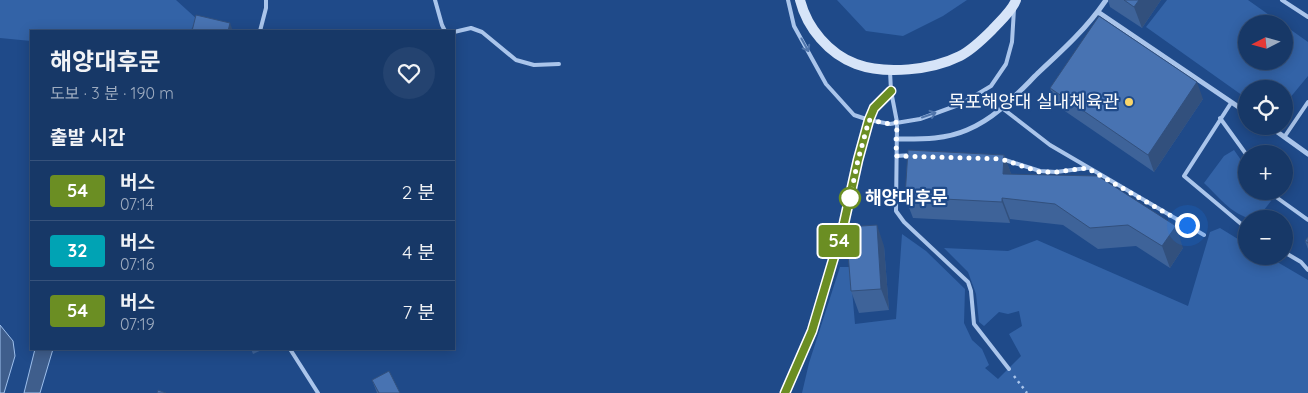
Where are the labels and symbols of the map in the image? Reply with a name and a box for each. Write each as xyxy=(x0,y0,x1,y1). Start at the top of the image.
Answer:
north arrow xyxy=(1238,15,1292,70)
one-way arrow xyxy=(800,38,810,52)
place label: 목포해양대 실내체육관 xyxy=(948,90,1119,113)
marker: 목포해양대 실내체육관 xyxy=(1123,96,1135,108)
one-way arrow xyxy=(920,110,936,120)
place label: 해양대후문 xyxy=(865,186,948,209)
marker: 해양대후문 xyxy=(839,187,861,209)
your location xyxy=(1175,213,1200,238)
line badge: 54 xyxy=(816,225,862,257)

